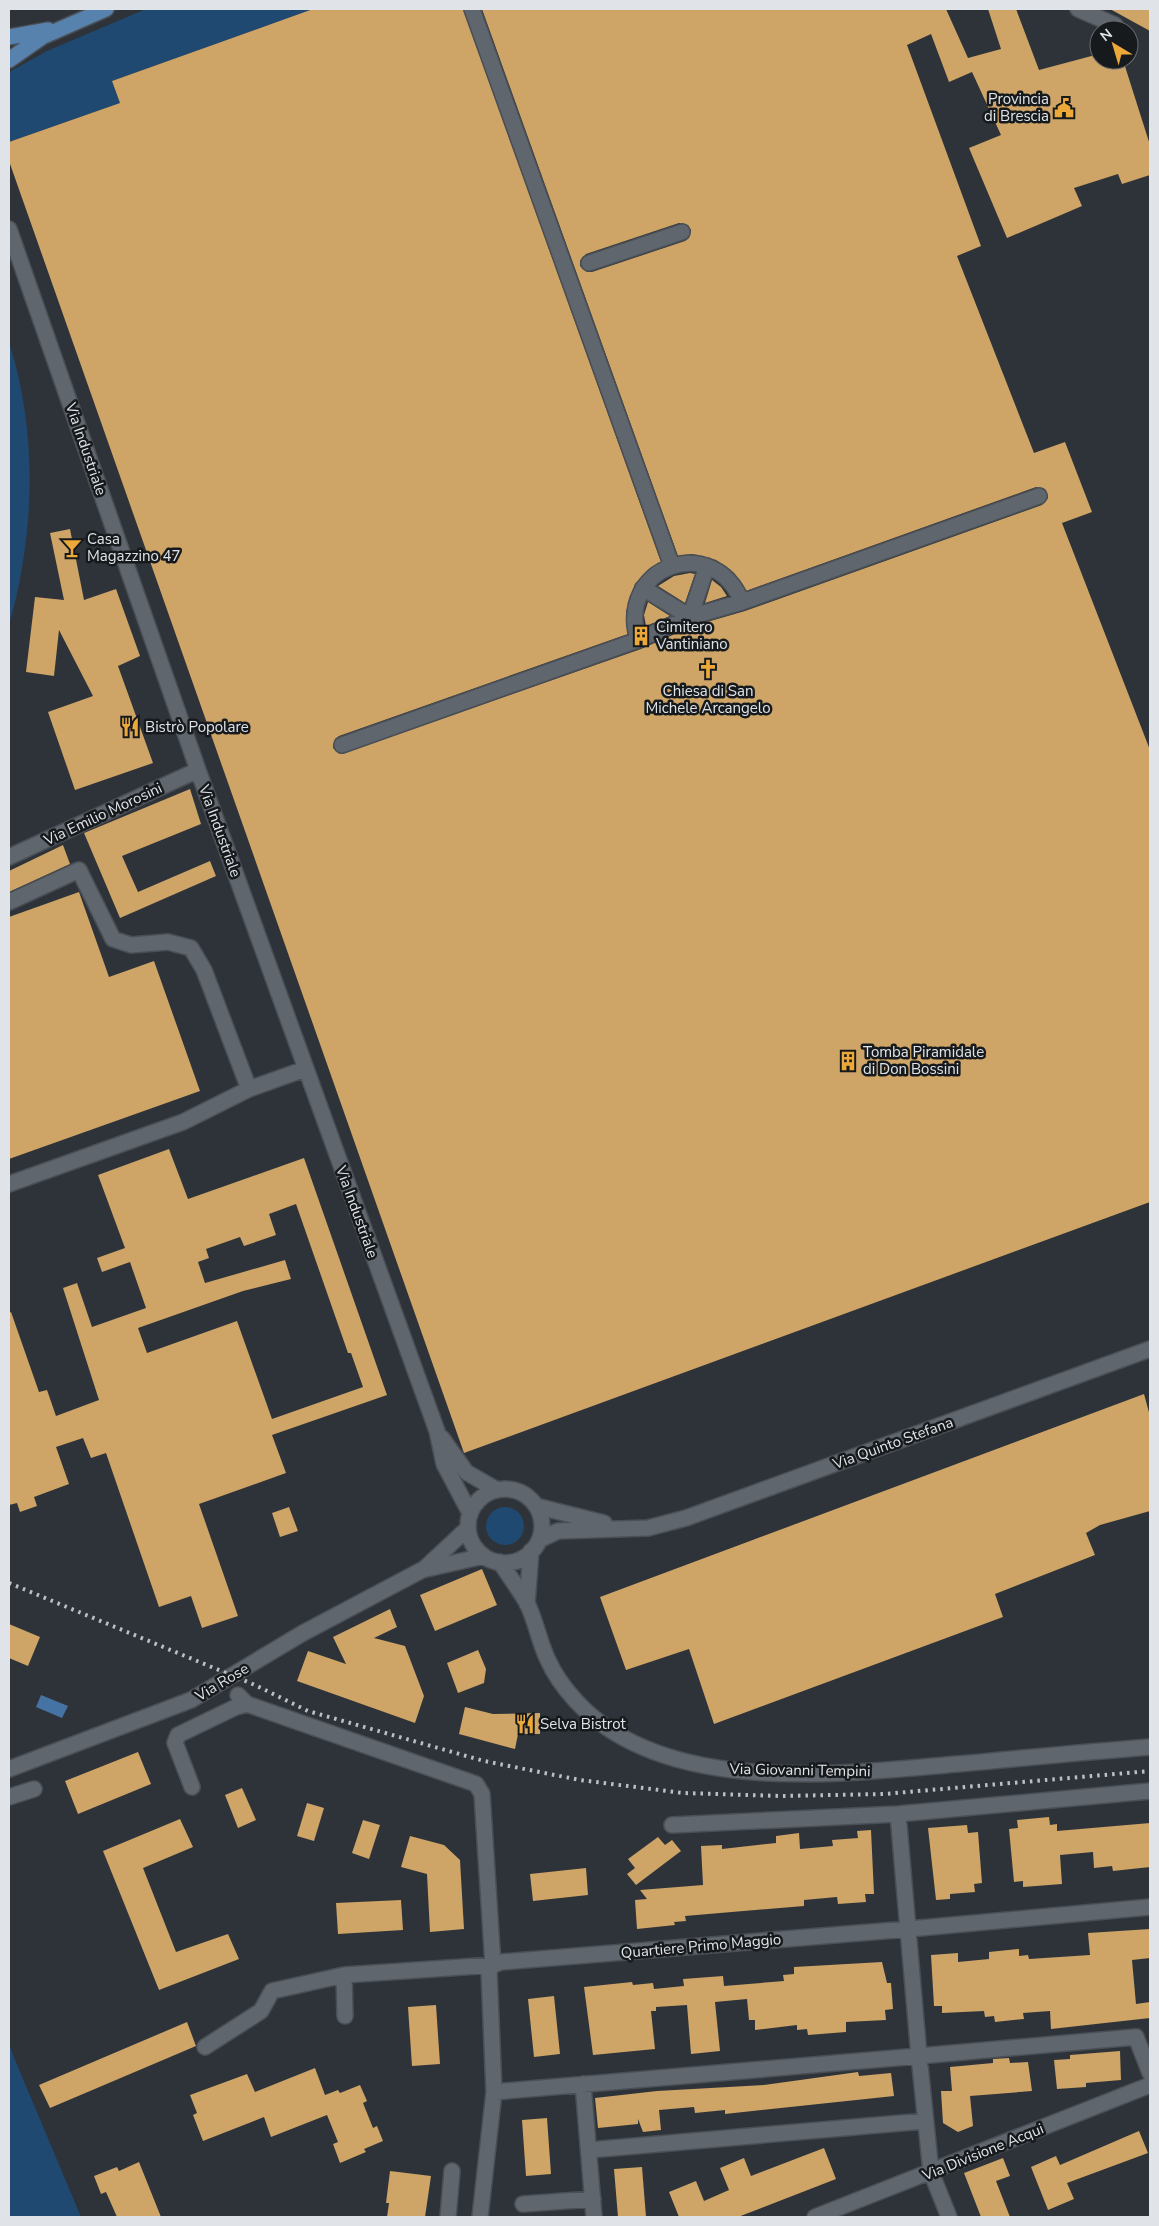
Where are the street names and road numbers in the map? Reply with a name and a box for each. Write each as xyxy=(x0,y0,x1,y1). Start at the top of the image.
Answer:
street label: Via Industriale xyxy=(60,399,111,498)
street label: Via Emilio Morosini xyxy=(40,778,165,851)
street label: Via Industriale xyxy=(194,781,246,880)
street label: Via Industriale xyxy=(331,1162,383,1261)
street label: Via Quinto Stefana xyxy=(829,1412,956,1474)
street label: Via Rose xyxy=(191,1658,252,1706)
street label: Via Giovanni Tempini xyxy=(728,1759,871,1781)
street label: Quartiere Primo Maggio xyxy=(620,1929,782,1963)
street label: Via Divisione Acqui xyxy=(918,2119,1047,2186)

